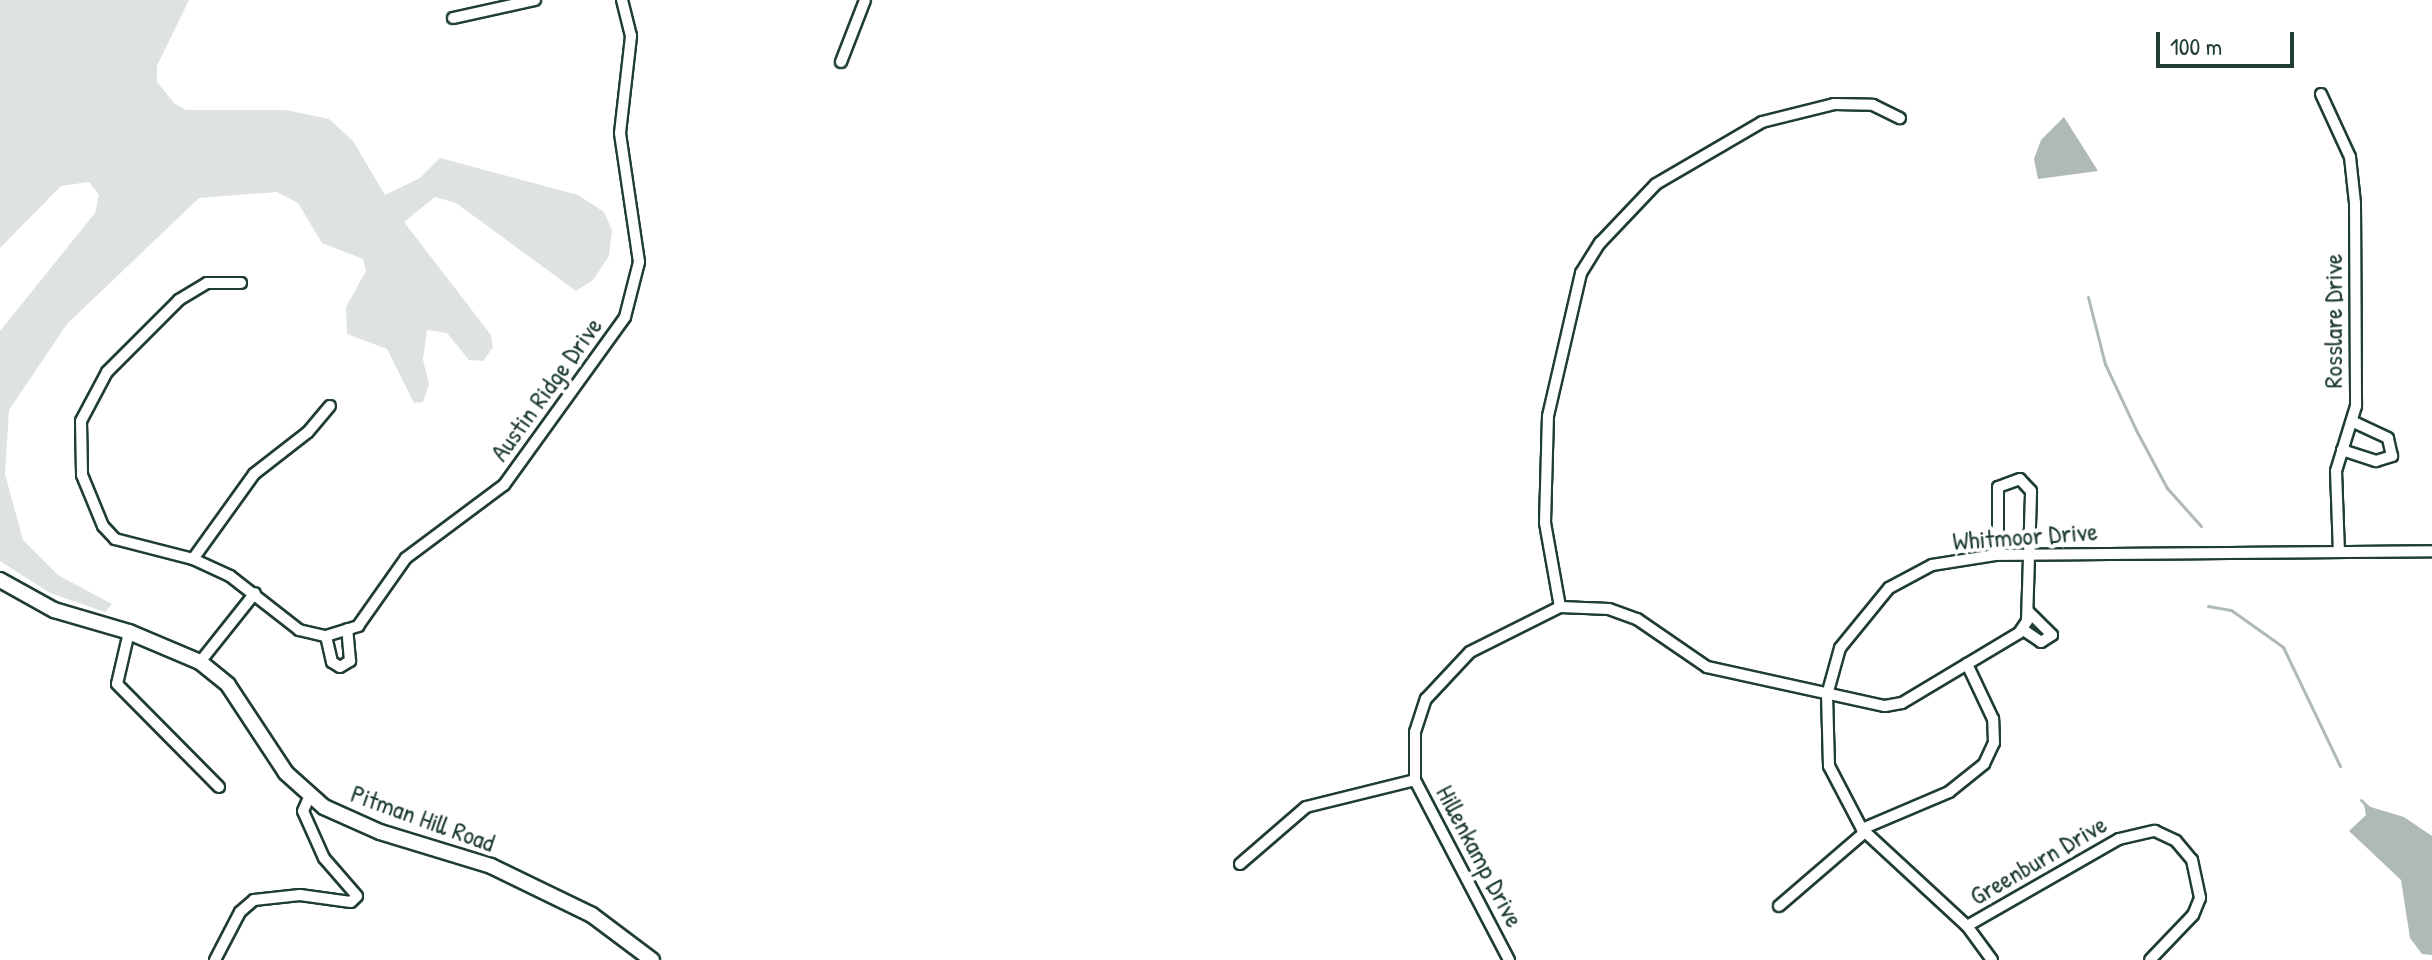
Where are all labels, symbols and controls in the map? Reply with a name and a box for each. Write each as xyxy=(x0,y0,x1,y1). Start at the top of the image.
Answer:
scale bar xyxy=(2160,16,2298,66)
text: 100 m xyxy=(2170,30,2222,62)
street label: Rosslare Drive xyxy=(2317,254,2349,388)
street label: Austin Ridge Drive xyxy=(483,311,609,467)
street label: Whitmoor Drive xyxy=(1951,515,2099,557)
street label: Pitman Hill Road xyxy=(347,778,499,858)
street label: Hillenkamp Drive xyxy=(1430,780,1530,932)
street label: Greenburn Drive xyxy=(1964,808,2112,912)

